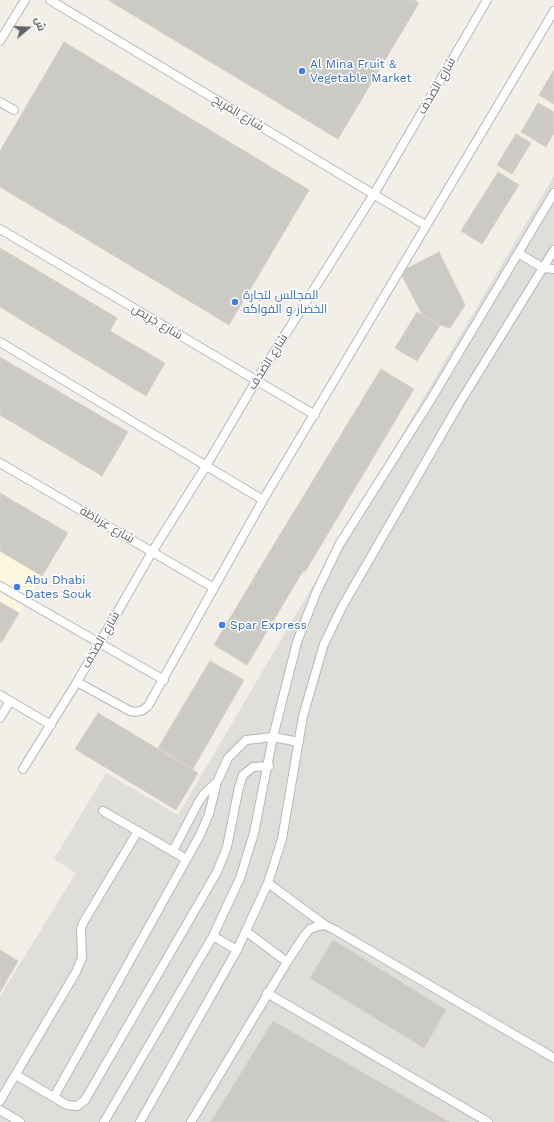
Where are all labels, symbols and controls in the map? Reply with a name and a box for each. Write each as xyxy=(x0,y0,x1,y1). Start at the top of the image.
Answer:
north arrow xyxy=(8,8,48,48)
text: ش xyxy=(31,15,48,33)
street label: شارع الصَدَف xyxy=(415,55,459,117)
place label: Al Mina Fruit & Vegetable Market xyxy=(310,57,412,85)
marker: Al Mina Fruit & Vegetable Market xyxy=(297,66,307,76)
street label: شارع المُرِيح xyxy=(210,92,266,134)
place label: المجالس لتجارة الخضار و الفواكه xyxy=(243,288,327,316)
marker: المجالس لتجارة الخضار و الفواكه xyxy=(230,297,240,307)
street label: شارع خِرِيص xyxy=(129,301,185,343)
street label: شارع الصَدَف xyxy=(245,332,291,392)
street label: شارع غِرناطَة xyxy=(77,504,137,546)
place label: Abu Dhabi Dates Souk xyxy=(25,573,92,601)
marker: Abu Dhabi Dates Souk xyxy=(12,582,22,592)
street label: شارع الصَدَف xyxy=(79,609,123,671)
place label: Spar Express xyxy=(230,618,307,632)
marker: Spar Express xyxy=(217,620,227,630)

